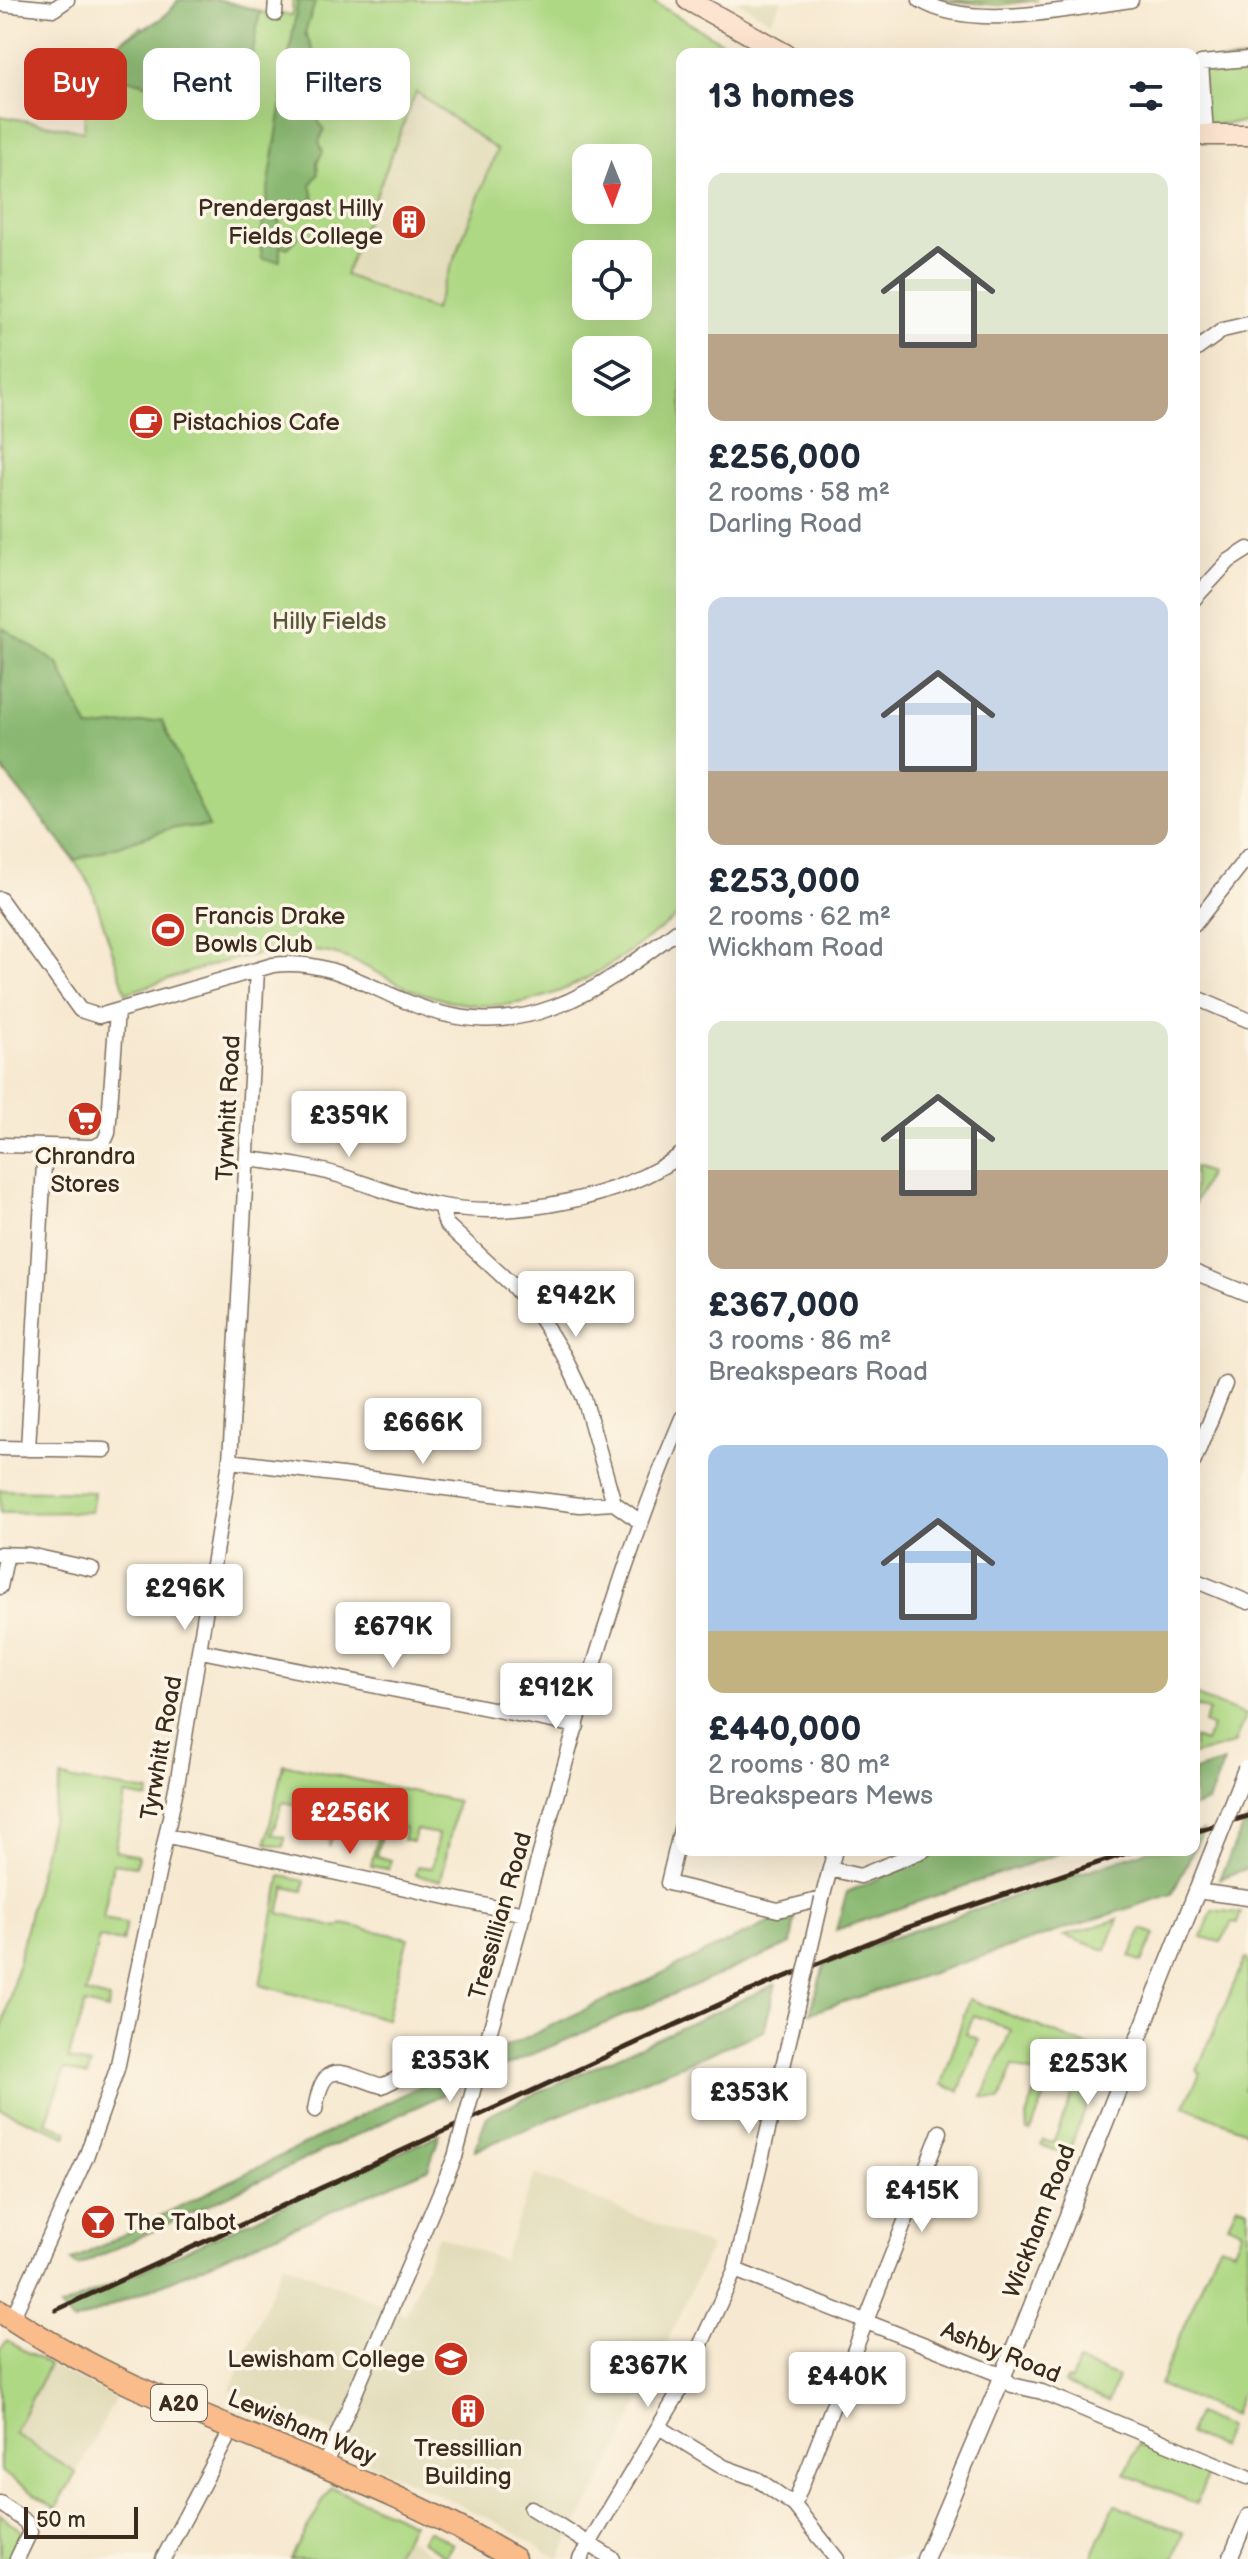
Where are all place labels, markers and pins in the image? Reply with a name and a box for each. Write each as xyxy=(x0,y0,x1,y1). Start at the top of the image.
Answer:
place label: Prendergast Hilly Fields College xyxy=(198,194,383,251)
building icon: Prendergast Hilly Fields College xyxy=(390,203,428,241)
cafe icon: Pistachios Cafe xyxy=(127,403,165,441)
place label: Pistachios Cafe xyxy=(172,408,340,437)
place label: Francis Drake Bowls Club xyxy=(194,902,345,959)
sports icon: Francis Drake Bowls Club xyxy=(149,911,187,949)
pin: £359K xyxy=(293,1091,405,1159)
supermarket icon: Chrandra Stores xyxy=(66,1100,104,1138)
place label: Chrandra Stores xyxy=(34,1142,136,1199)
pin: £942K xyxy=(520,1271,632,1339)
pin: £666K xyxy=(367,1398,479,1466)
pin: £296K xyxy=(129,1564,241,1632)
pin: £679K xyxy=(337,1602,449,1670)
pin: £912K xyxy=(500,1663,612,1731)
pin: £256K xyxy=(294,1788,406,1856)
pin: £353K xyxy=(394,2036,506,2104)
pin: £253K xyxy=(1032,2039,1144,2107)
pin: £353K xyxy=(693,2068,805,2136)
pin: £415K xyxy=(866,2166,978,2234)
bar icon: The Talbot xyxy=(79,2203,117,2241)
place label: The Talbot xyxy=(124,2208,237,2237)
school or university icon: Lewisham College xyxy=(432,2340,470,2378)
pin: £367K xyxy=(592,2341,704,2409)
place label: Lewisham College xyxy=(227,2345,425,2374)
pin: £440K xyxy=(791,2352,903,2420)
building icon: Tressillian Building xyxy=(449,2392,487,2430)
place label: Tressillian Building xyxy=(414,2434,522,2491)

